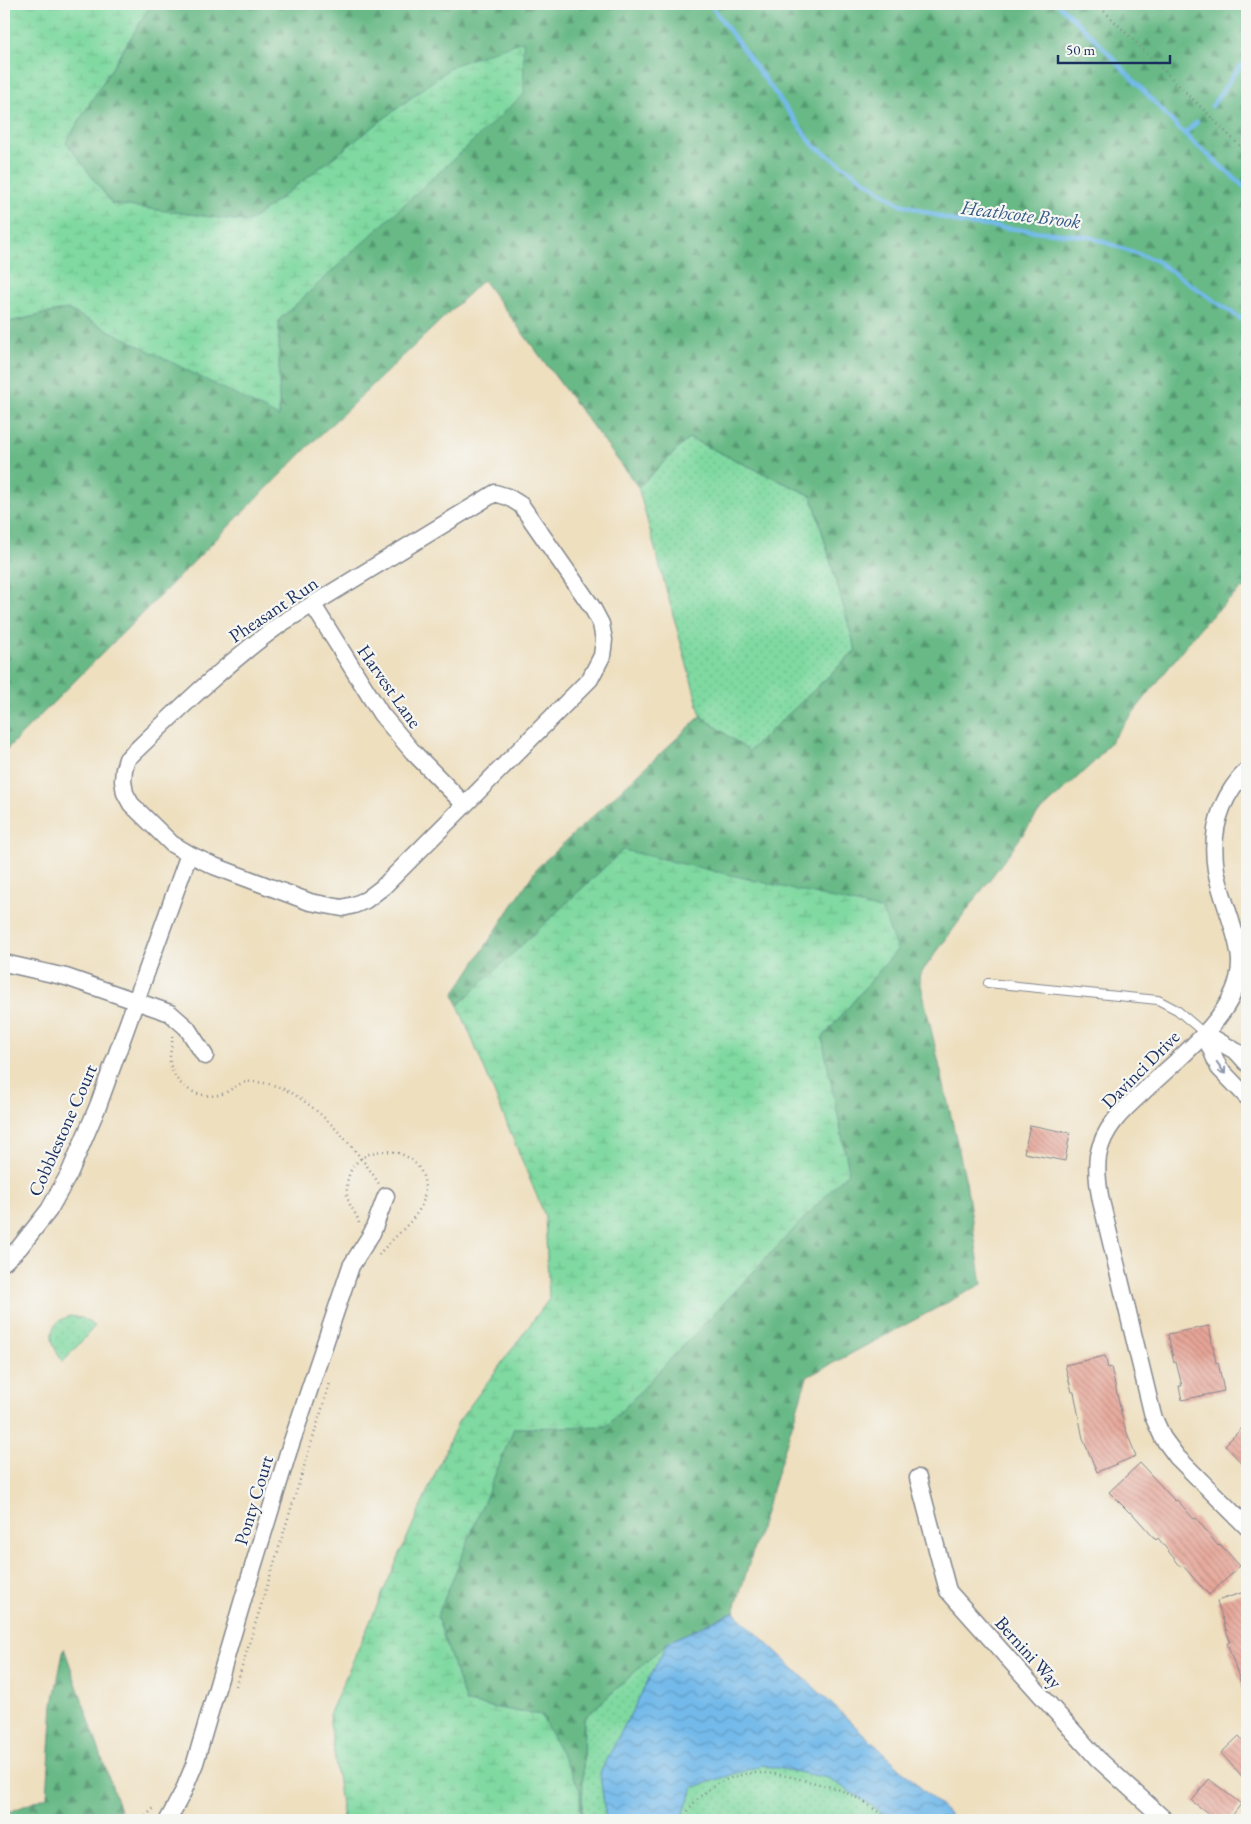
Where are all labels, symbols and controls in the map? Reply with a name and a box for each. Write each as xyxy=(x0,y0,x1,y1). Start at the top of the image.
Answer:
scale bar xyxy=(1058,32,1171,64)
text: 50 m xyxy=(1066,40,1095,59)
water label: Heathcote Brook xyxy=(959,194,1082,234)
street label: Pheasant Run xyxy=(224,570,323,648)
street label: Harvest Lane xyxy=(352,640,428,733)
street label: Davinci Drive xyxy=(1096,1025,1185,1114)
street label: Cobblestone Court xyxy=(22,1060,103,1200)
one-way arrow xyxy=(1216,1061,1226,1075)
street label: Ponty Court xyxy=(228,1452,279,1548)
street label: Bernini Way xyxy=(989,1611,1068,1694)

